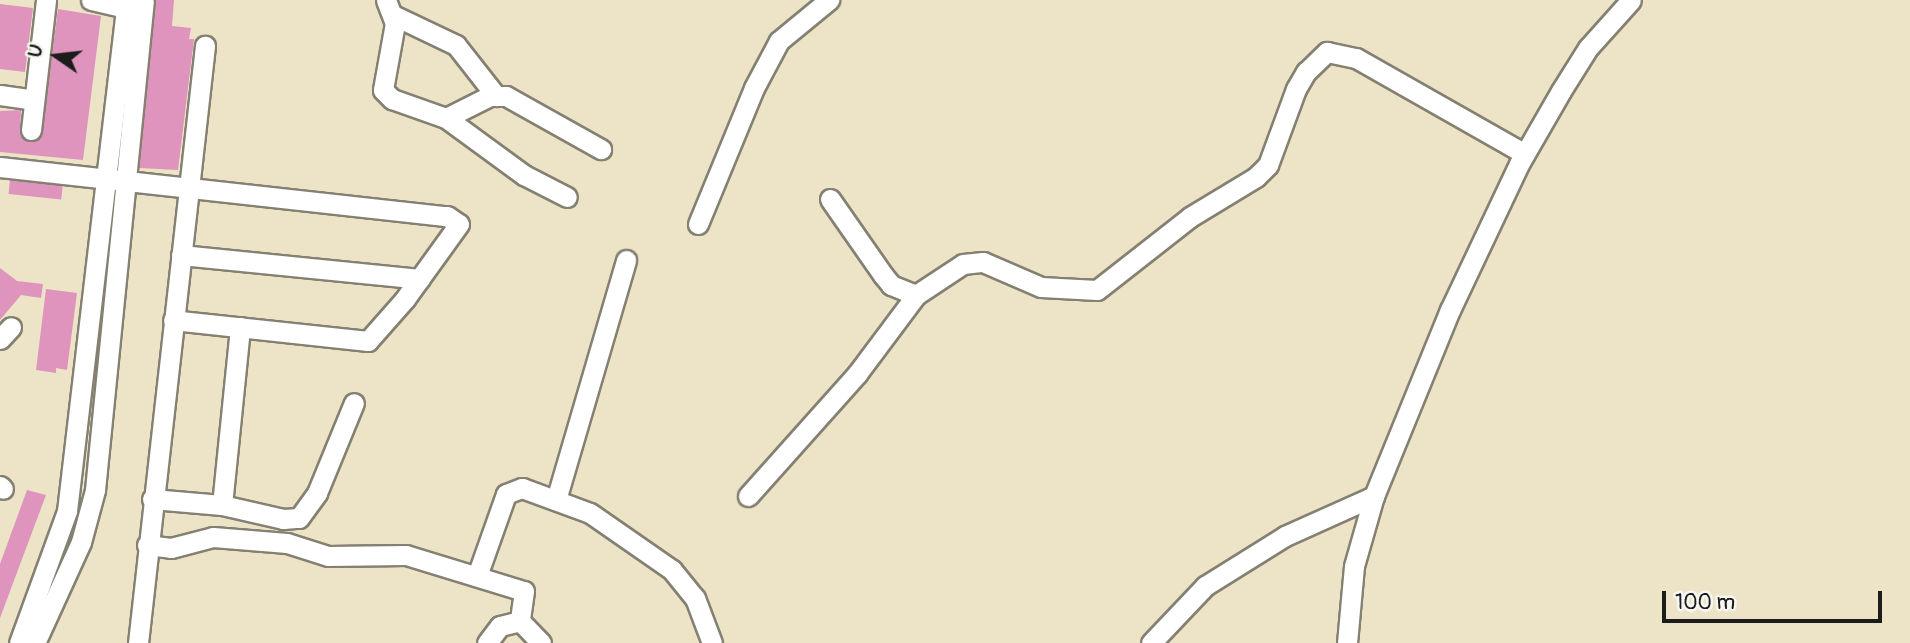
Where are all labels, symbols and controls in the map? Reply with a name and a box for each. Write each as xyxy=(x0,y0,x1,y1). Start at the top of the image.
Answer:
north arrow xyxy=(21,21,91,91)
text: U xyxy=(22,42,49,60)
scale bar xyxy=(1665,576,1885,620)
text: 100 m xyxy=(1675,589,1735,616)

